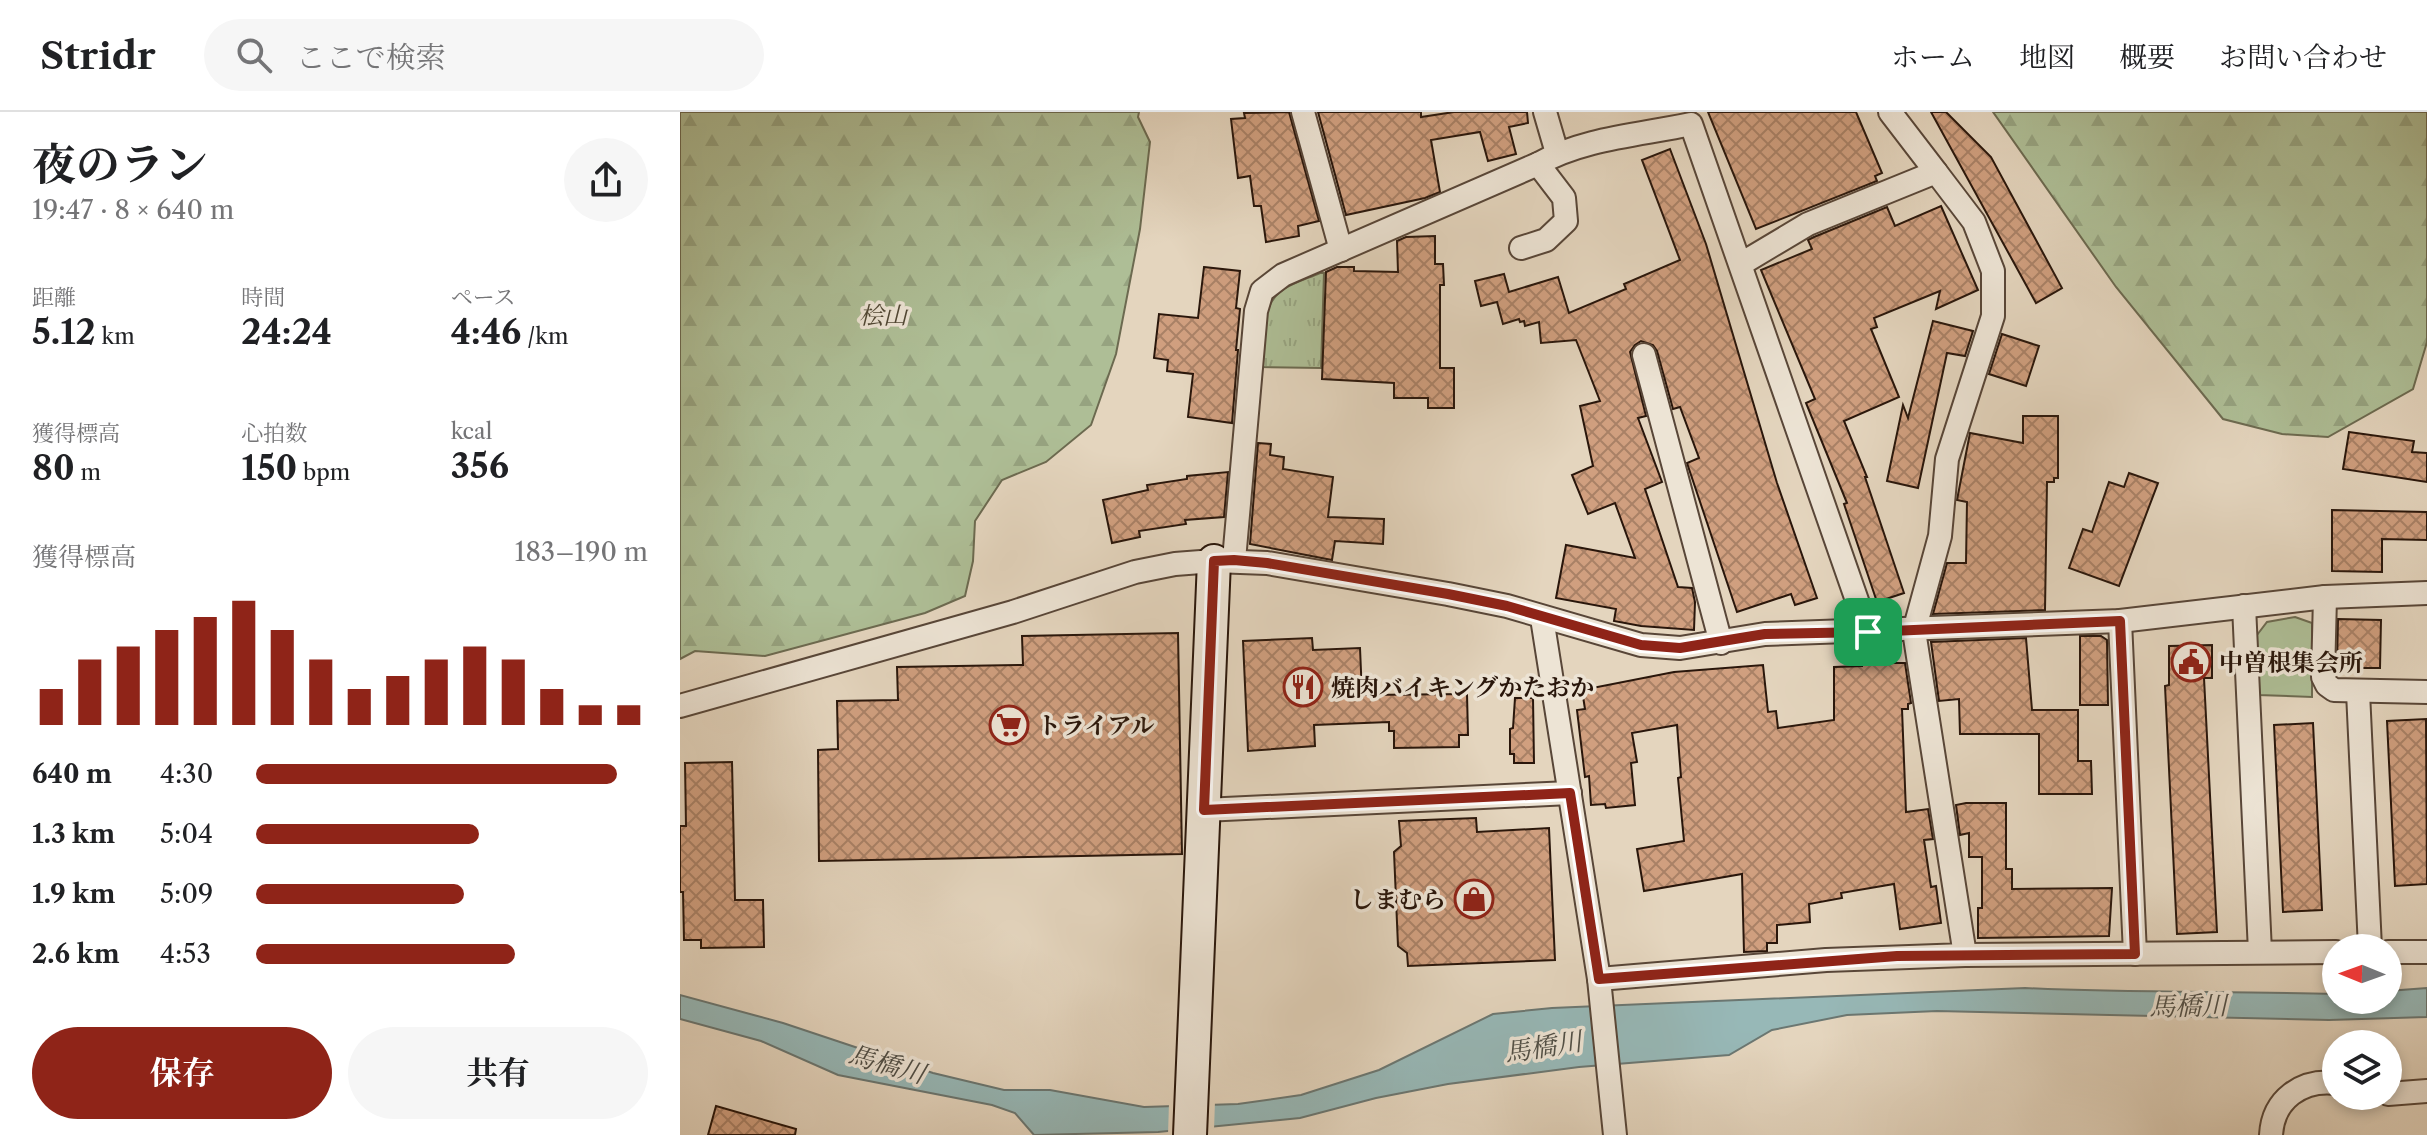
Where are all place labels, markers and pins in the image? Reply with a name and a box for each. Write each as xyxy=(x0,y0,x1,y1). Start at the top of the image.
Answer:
pin xyxy=(1834,598,1902,666)
public building icon: 中曽根集会所 xyxy=(2170,641,2212,683)
place label: 中曽根集会所 xyxy=(2219,648,2363,677)
restaurant icon: 焼肉バイキングかたおか xyxy=(1282,666,1324,708)
place label: 焼肉バイキングかたおか xyxy=(1331,673,1594,702)
supermarket icon: トライアル xyxy=(988,704,1030,746)
place label: トライアル xyxy=(1037,711,1155,740)
shop icon: しまむら xyxy=(1453,878,1495,920)
place label: しまむら xyxy=(1350,885,1446,914)

